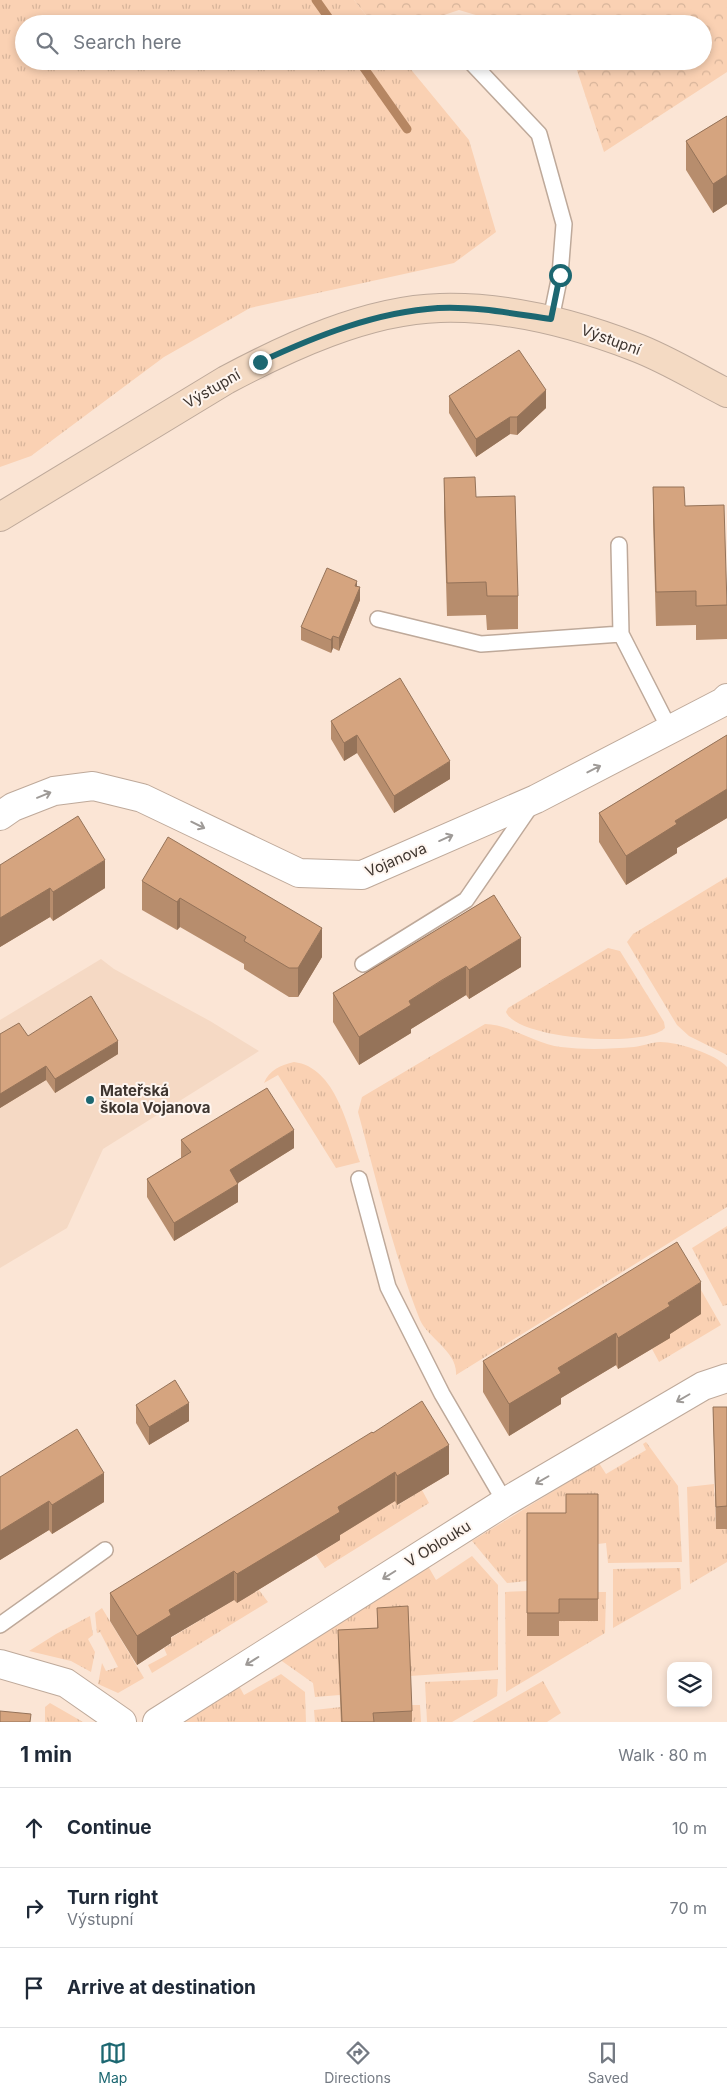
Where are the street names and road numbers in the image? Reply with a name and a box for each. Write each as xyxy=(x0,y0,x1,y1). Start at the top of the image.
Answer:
street label: Výstupní xyxy=(579,320,644,359)
street label: Výstupní xyxy=(180,365,244,412)
street label: Vojanova xyxy=(362,838,429,881)
street label: V Oblouku xyxy=(401,1516,474,1571)

